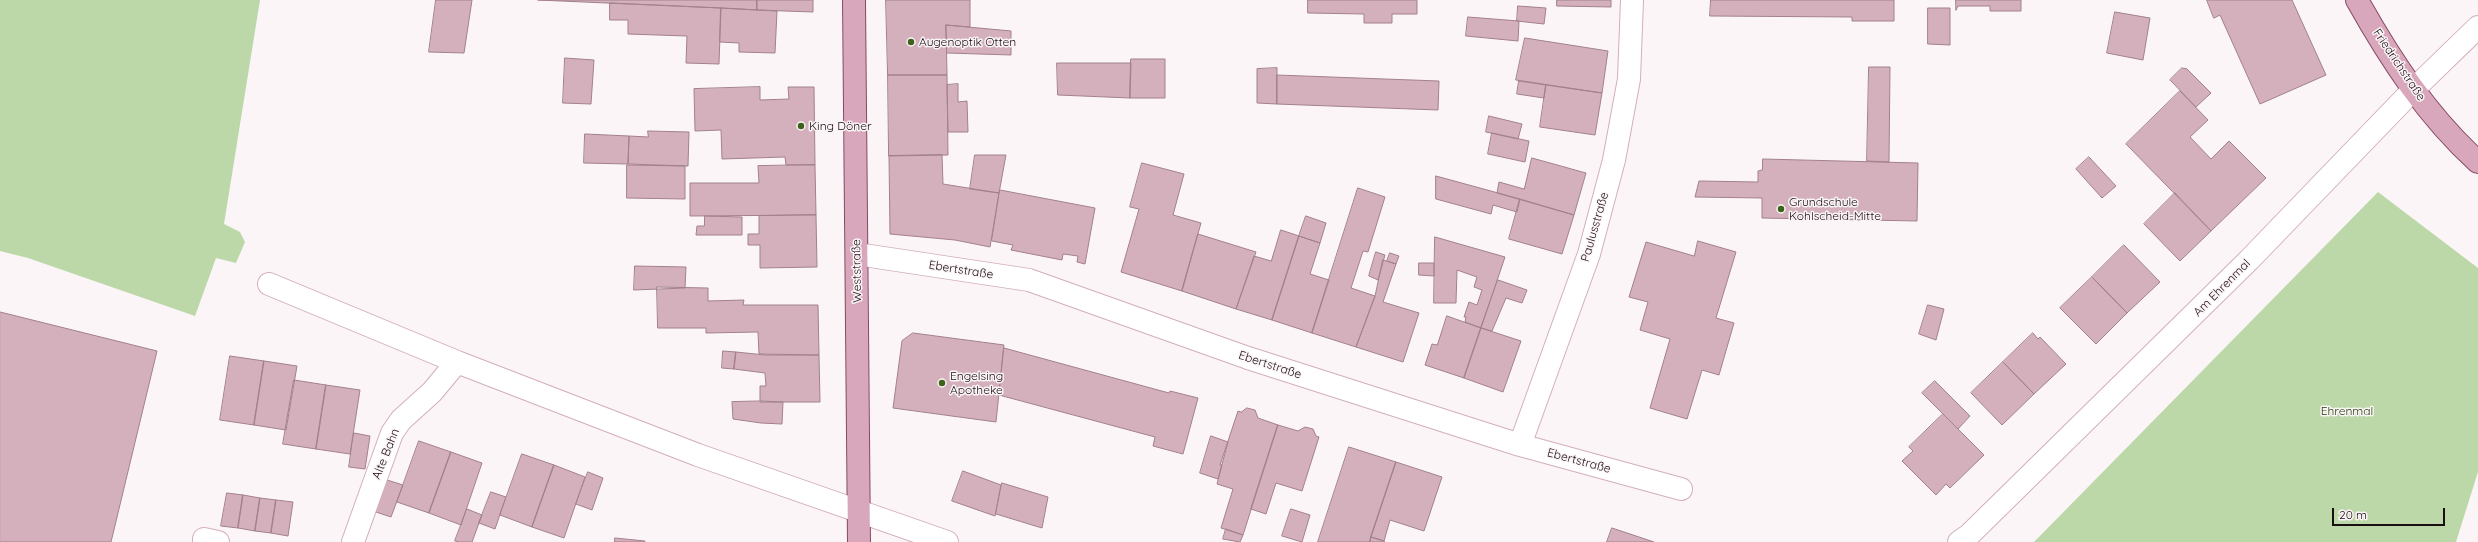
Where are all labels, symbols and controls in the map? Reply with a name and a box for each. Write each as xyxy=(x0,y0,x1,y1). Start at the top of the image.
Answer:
street label: Friedrichstraße xyxy=(2370,26,2428,104)
place label: Augenoptik Otten xyxy=(919,35,1016,49)
marker: Augenoptik Otten xyxy=(906,37,916,47)
place label: King Döner xyxy=(809,119,872,133)
marker: King Döner xyxy=(796,121,806,131)
street label: Paulusstraße xyxy=(1578,191,1612,263)
place label: Grundschule Kohlscheid-Mitte xyxy=(1789,195,1881,223)
marker: Grundschule Kohlscheid-Mitte xyxy=(1776,204,1786,214)
street label: Weststraße xyxy=(849,239,865,303)
street label: Am Ehrenmal xyxy=(2191,257,2253,319)
street label: Ebertstraße xyxy=(928,258,994,282)
street label: Ebertstraße xyxy=(1237,348,1303,382)
place label: Engelsing Apotheke xyxy=(950,369,1003,397)
marker: Engelsing Apotheke xyxy=(937,378,947,388)
park label: Ehrenmal xyxy=(2321,404,2373,418)
street label: Alte Bahn xyxy=(369,427,403,481)
street label: Ebertstraße xyxy=(1546,446,1612,476)
scale bar xyxy=(2334,500,2447,526)
text: 20 m xyxy=(2339,507,2367,522)

